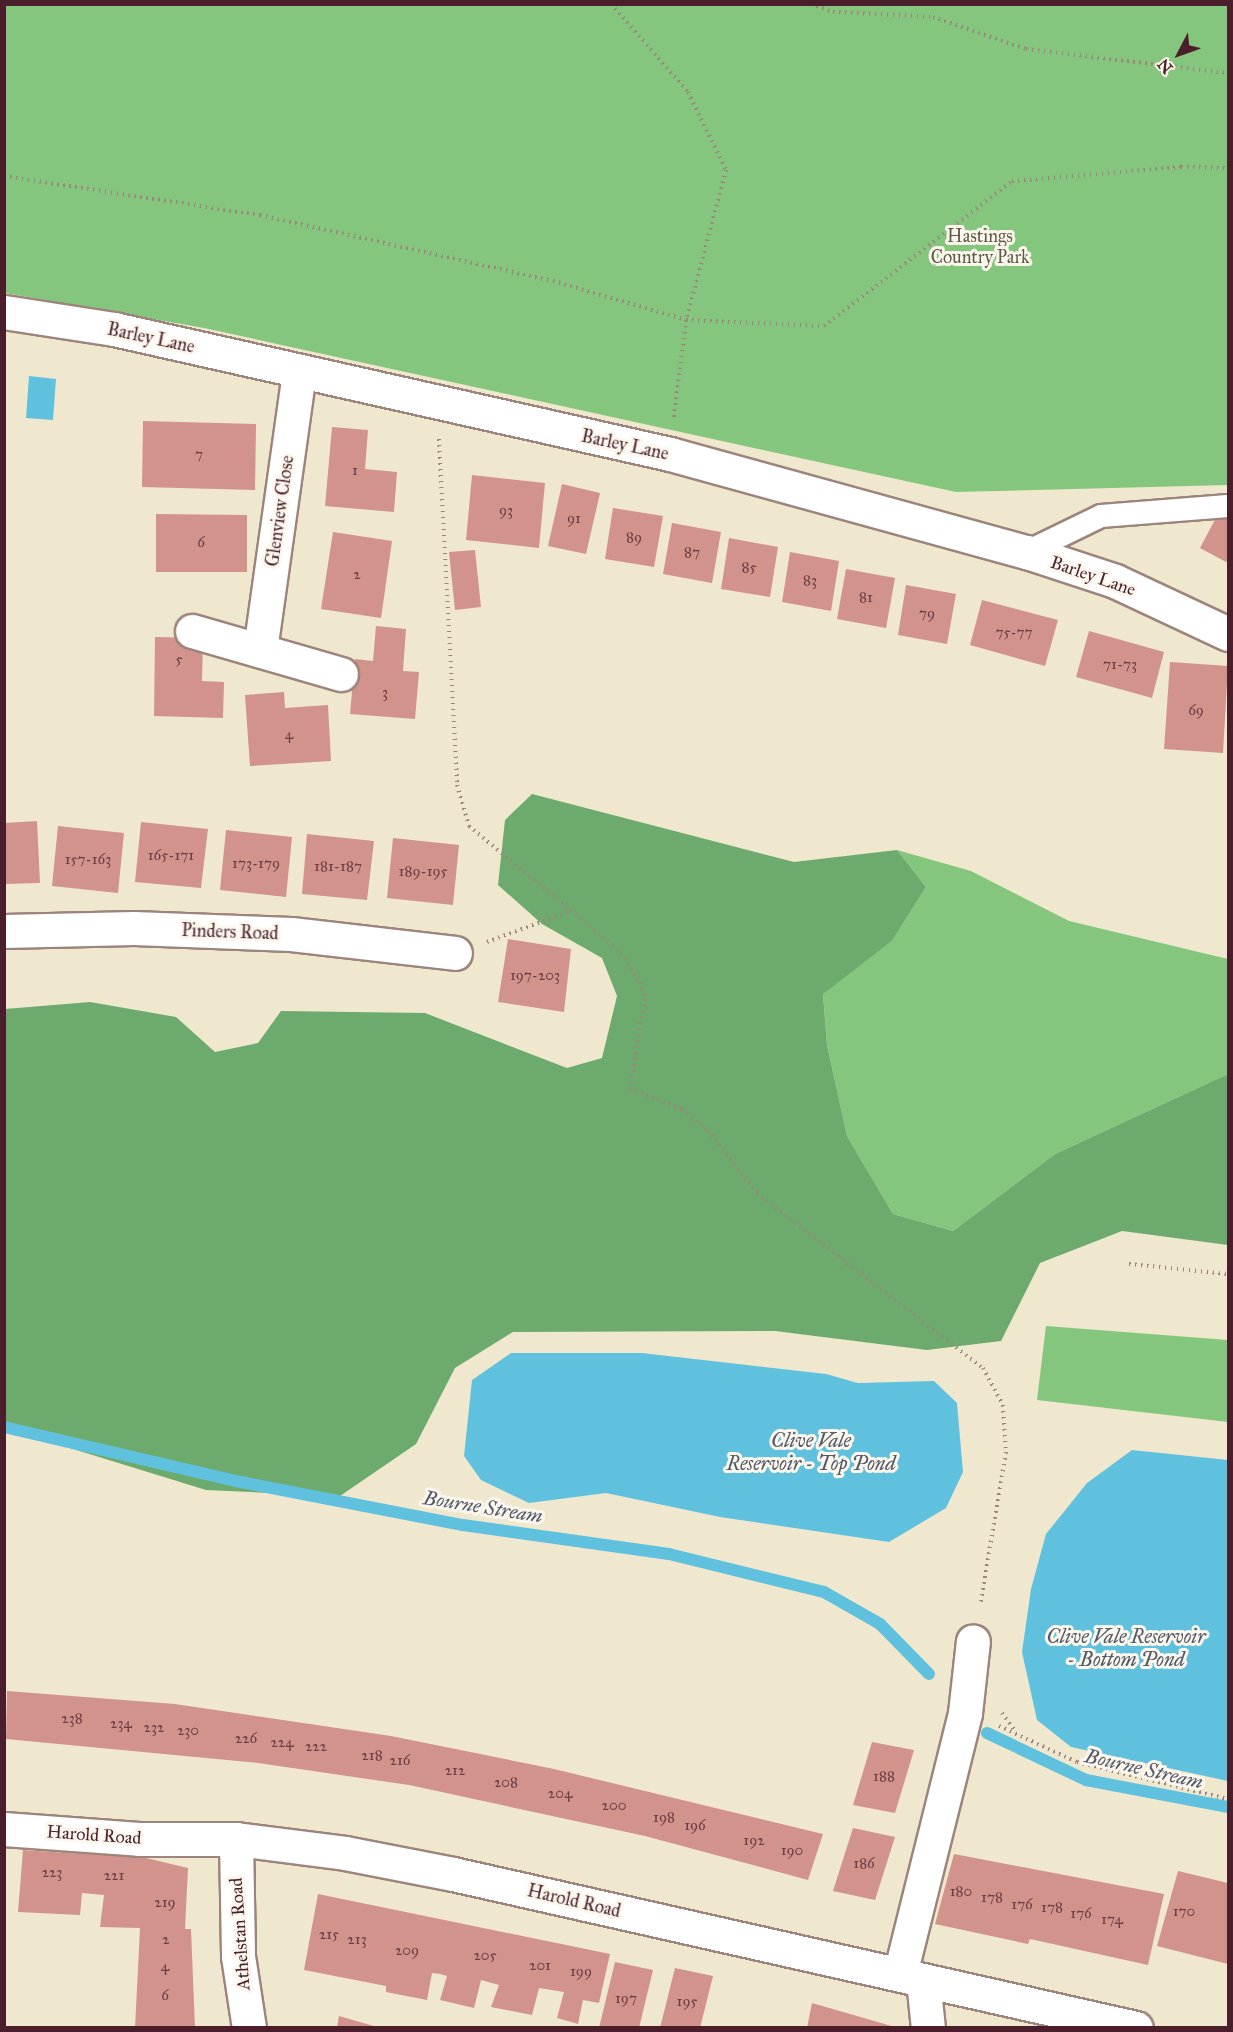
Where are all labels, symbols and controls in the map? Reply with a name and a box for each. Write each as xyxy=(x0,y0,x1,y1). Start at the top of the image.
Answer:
north arrow xyxy=(1149,24,1209,84)
text: N xyxy=(1153,55,1177,77)
park label: Hastings Country Park xyxy=(931,226,1029,268)
street label: Barley Lane xyxy=(105,318,197,358)
street label: Barley Lane xyxy=(579,425,671,465)
house number: 7 xyxy=(195,446,203,464)
street label: Glenview Close xyxy=(262,454,298,568)
house number: 1 xyxy=(352,462,358,480)
house number: 93 xyxy=(499,502,513,520)
house number: 91 xyxy=(567,510,581,528)
house number: 89 xyxy=(626,529,642,547)
house number: 6 xyxy=(197,534,205,552)
house number: 87 xyxy=(684,544,700,562)
street label: Barley Lane xyxy=(1048,551,1138,601)
house number: 85 xyxy=(742,559,756,577)
house number: 2 xyxy=(353,566,361,584)
house number: 83 xyxy=(803,572,817,590)
house number: 81 xyxy=(859,589,873,607)
house number: 79 xyxy=(919,605,935,623)
house number: 75-77 xyxy=(995,624,1033,642)
house number: 5 xyxy=(176,651,182,669)
house number: 71-73 xyxy=(1103,656,1137,674)
house number: 3 xyxy=(382,684,388,702)
house number: 69 xyxy=(1188,702,1204,720)
house number: 4 xyxy=(285,726,293,744)
house number: 165-171 xyxy=(148,847,194,865)
house number: 157-163 xyxy=(65,851,111,869)
house number: 173-179 xyxy=(232,855,280,873)
house number: 181-187 xyxy=(314,858,362,876)
house number: 189-195 xyxy=(399,863,447,881)
street label: Pinders Road xyxy=(181,920,279,944)
house number: 197-203 xyxy=(510,967,560,985)
water label: Clive Vale Reservoir - Top Pond xyxy=(726,1428,896,1475)
water label: Bourne Stream xyxy=(422,1486,544,1528)
water label: Clive Vale Reservoir - Bottom Pond xyxy=(1047,1624,1205,1671)
house number: 238 xyxy=(61,1710,83,1728)
house number: 234 xyxy=(110,1715,132,1733)
house number: 232 xyxy=(144,1719,164,1737)
house number: 230 xyxy=(177,1722,199,1740)
house number: 226 xyxy=(235,1730,257,1748)
house number: 224 xyxy=(270,1734,294,1752)
house number: 222 xyxy=(305,1738,327,1756)
water label: Bourne Stream xyxy=(1083,1744,1205,1794)
house number: 218 xyxy=(361,1747,383,1765)
house number: 216 xyxy=(390,1752,410,1770)
house number: 212 xyxy=(445,1762,465,1780)
house number: 188 xyxy=(873,1768,895,1786)
house number: 208 xyxy=(494,1774,518,1792)
house number: 204 xyxy=(548,1785,572,1803)
house number: 200 xyxy=(602,1797,626,1815)
house number: 198 xyxy=(653,1809,675,1827)
house number: 196 xyxy=(684,1817,706,1835)
street label: Harold Road xyxy=(46,1821,142,1849)
house number: 192 xyxy=(743,1832,765,1850)
house number: 190 xyxy=(781,1842,803,1860)
house number: 186 xyxy=(853,1855,875,1873)
house number: 223 xyxy=(42,1864,62,1882)
house number: 221 xyxy=(104,1867,124,1885)
street label: Athelstan Road xyxy=(225,1877,255,1991)
street label: Harold Road xyxy=(525,1880,623,1922)
house number: 180 xyxy=(950,1883,972,1901)
house number: 178 xyxy=(981,1889,1003,1907)
house number: 219 xyxy=(154,1894,176,1912)
house number: 176 xyxy=(1011,1896,1033,1914)
house number: 178 xyxy=(1041,1899,1063,1917)
house number: 170 xyxy=(1173,1903,1195,1921)
house number: 176 xyxy=(1070,1905,1092,1923)
house number: 174 xyxy=(1101,1911,1123,1929)
house number: 215 xyxy=(319,1926,339,1944)
house number: 2 xyxy=(162,1931,170,1949)
house number: 213 xyxy=(347,1931,367,1949)
house number: 209 xyxy=(395,1942,419,1960)
house number: 205 xyxy=(473,1947,497,1965)
house number: 201 xyxy=(529,1957,551,1975)
house number: 4 xyxy=(161,1958,169,1976)
house number: 199 xyxy=(570,1963,592,1981)
house number: 6 xyxy=(161,1987,169,2005)
house number: 197 xyxy=(615,1990,637,2008)
house number: 195 xyxy=(677,1993,697,2011)

